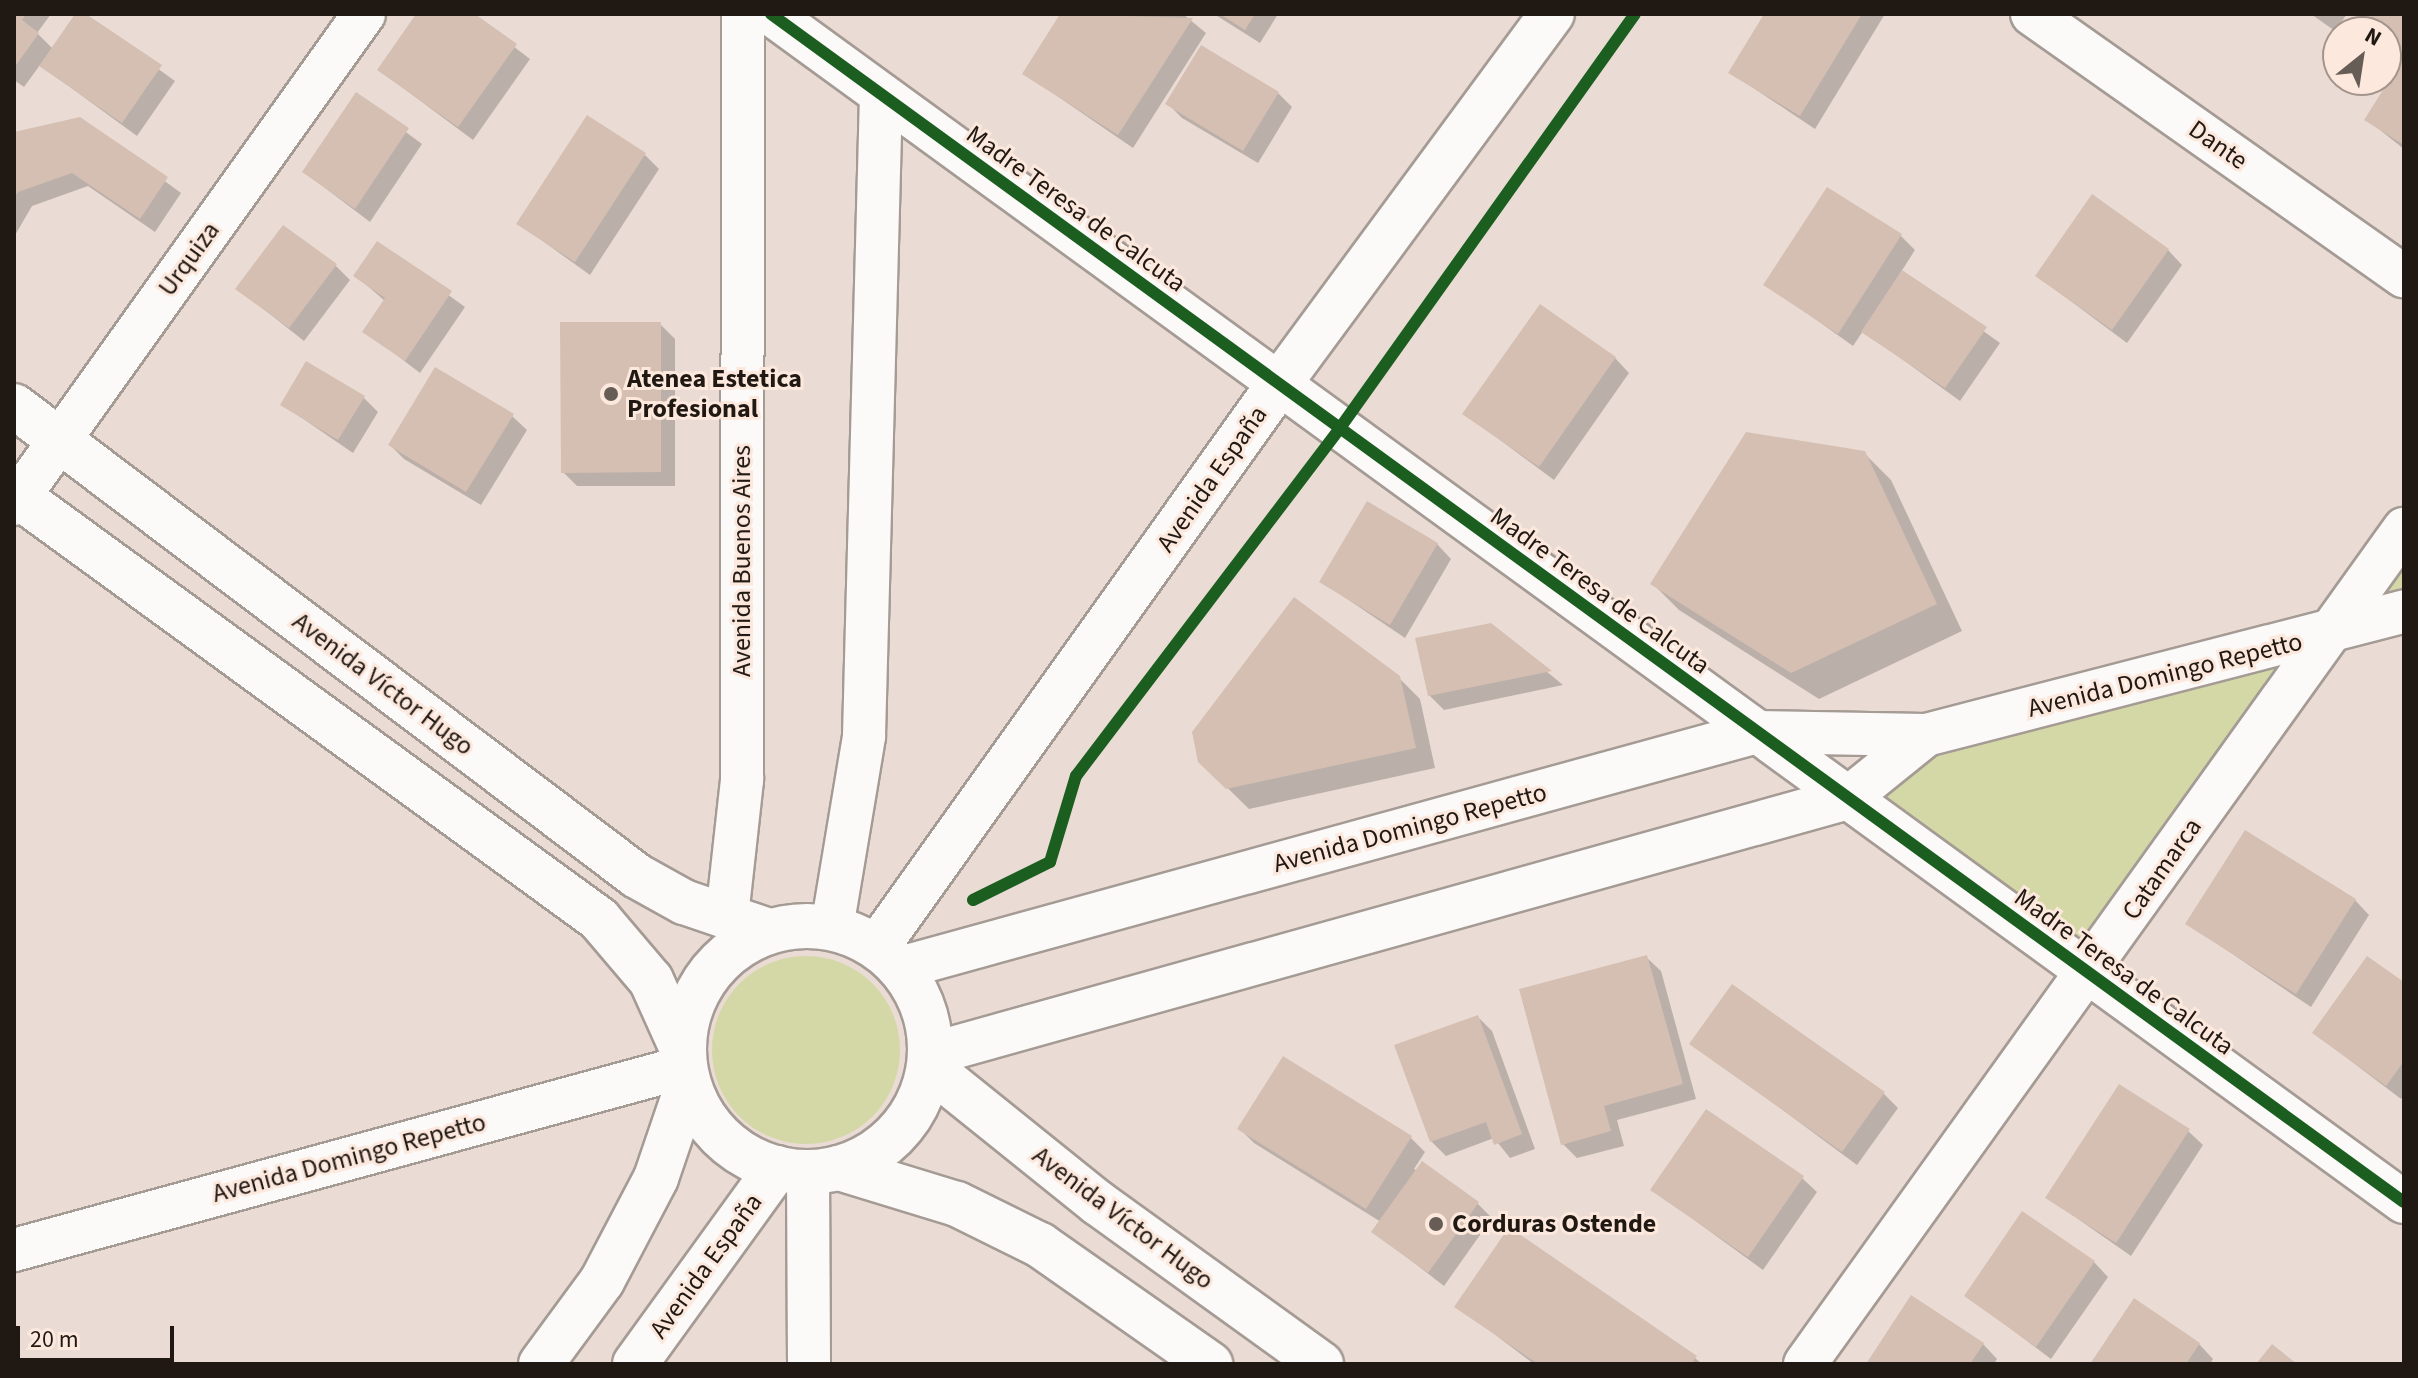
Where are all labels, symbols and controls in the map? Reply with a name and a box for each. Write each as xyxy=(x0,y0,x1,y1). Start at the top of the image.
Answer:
north arrow xyxy=(2322,16,2402,96)
text: N xyxy=(2359,19,2387,54)
street label: Dante xyxy=(2183,114,2253,176)
street label: Madre Teresa de Calcuta xyxy=(960,119,1192,299)
street label: Urquiza xyxy=(152,216,226,302)
place label: Atenea Estetica Profesional xyxy=(627,363,802,424)
marker: Atenea Estetica Profesional xyxy=(602,385,620,403)
street label: Avenida España xyxy=(1150,400,1274,558)
street label: Avenida Buenos Aires xyxy=(726,445,758,677)
street label: Madre Teresa de Calcuta xyxy=(1484,501,1716,681)
street label: Avenida Víctor Hugo xyxy=(286,606,480,762)
street label: Avenida Domingo Repetto xyxy=(2025,626,2305,724)
street label: Avenida Domingo Repetto xyxy=(1270,776,1550,880)
street label: Catamarca xyxy=(2116,812,2208,926)
street label: Madre Teresa de Calcuta xyxy=(2008,882,2240,1062)
street label: Avenida Domingo Repetto xyxy=(209,1106,489,1210)
street label: Avenida Víctor Hugo xyxy=(1026,1140,1220,1296)
street label: Avenida España xyxy=(643,1188,769,1344)
place label: Corduras Ostende xyxy=(1452,1208,1656,1240)
marker: Corduras Ostende xyxy=(1427,1215,1445,1233)
scale bar xyxy=(20,1310,178,1360)
text: 20 m xyxy=(30,1322,79,1357)

